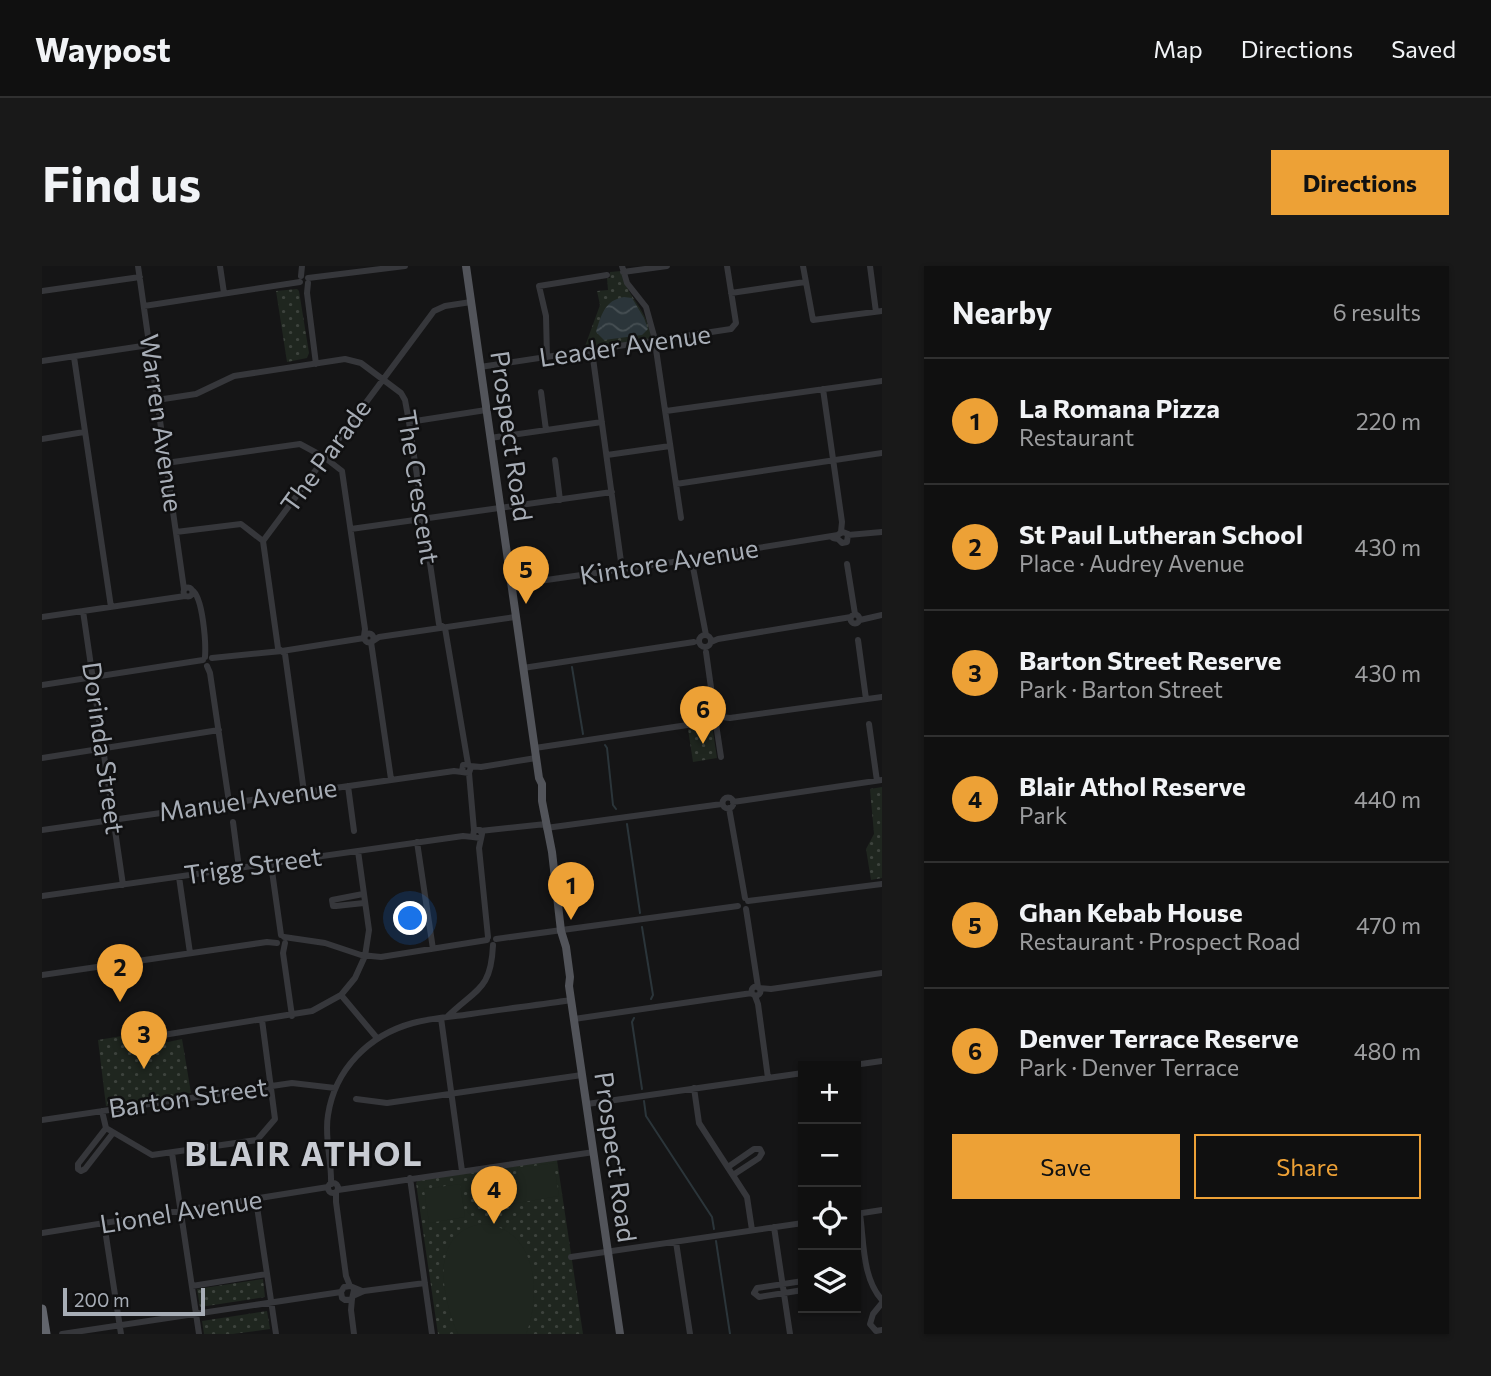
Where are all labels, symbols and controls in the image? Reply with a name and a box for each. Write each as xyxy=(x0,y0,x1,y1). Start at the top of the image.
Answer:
text: Waypost xyxy=(35,28,171,69)
text: Map xyxy=(1153,34,1203,63)
text: Directions xyxy=(1241,34,1353,63)
text: Saved xyxy=(1391,34,1456,63)
button: Directions xyxy=(1271,150,1449,215)
text: Find us xyxy=(42,152,201,212)
text: Nearby xyxy=(952,293,1052,330)
text: 6 results xyxy=(1333,298,1421,326)
street label: Leader Avenue xyxy=(537,317,713,372)
street label: Warren Avenue xyxy=(135,332,190,514)
street label: Prospect Road xyxy=(485,349,540,523)
street label: The Parade xyxy=(273,392,376,518)
text: La Romana Pizza xyxy=(1019,392,1220,423)
street label: The Crescent xyxy=(392,407,447,566)
text: 1 xyxy=(970,407,980,435)
text: 220 m xyxy=(1356,407,1421,435)
text: Restaurant xyxy=(1019,423,1134,451)
text: St Paul Lutheran School xyxy=(1019,518,1303,549)
street label: Kintore Avenue xyxy=(577,531,760,590)
text: 2 xyxy=(968,533,982,561)
text: 430 m xyxy=(1355,533,1421,561)
pin: 5 xyxy=(503,546,549,604)
text: Place · Audrey Avenue xyxy=(1019,549,1244,577)
text: Barton Street Reserve xyxy=(1019,644,1282,675)
text: 3 xyxy=(968,659,982,687)
text: 430 m xyxy=(1355,659,1421,687)
street label: Dorinda Street xyxy=(77,660,132,836)
text: Park · Barton Street xyxy=(1019,675,1223,703)
pin: 6 xyxy=(680,686,726,744)
text: Blair Athol Reserve xyxy=(1019,770,1246,801)
street label: Manuel Avenue xyxy=(157,771,339,826)
text: 4 xyxy=(968,785,982,813)
text: 440 m xyxy=(1354,785,1421,813)
text: Park xyxy=(1019,801,1067,829)
street label: Trigg Street xyxy=(182,840,323,889)
pin: 1 xyxy=(548,862,594,920)
text: Ghan Kebab House xyxy=(1019,896,1243,927)
your location xyxy=(393,901,427,935)
text: 5 xyxy=(968,911,982,939)
text: 470 m xyxy=(1356,911,1421,939)
text: Restaurant · Prospect Road xyxy=(1019,927,1300,955)
pin: 2 xyxy=(97,944,143,1002)
pin: 3 xyxy=(121,1011,167,1069)
text: Denver Terrace Reserve xyxy=(1019,1022,1299,1053)
text: 6 xyxy=(968,1037,982,1065)
text: 480 m xyxy=(1354,1037,1421,1065)
text: Park · Denver Terrace xyxy=(1019,1053,1239,1081)
map controls xyxy=(798,1061,861,1313)
button: + xyxy=(798,1061,861,1124)
street label: Barton Street xyxy=(106,1070,269,1123)
street label: Prospect Road xyxy=(589,1070,644,1244)
button: − xyxy=(798,1124,861,1187)
district label: BLAIR ATHOL xyxy=(184,1132,424,1173)
button: Save xyxy=(952,1134,1180,1199)
button: Share xyxy=(1194,1134,1421,1199)
pin: 4 xyxy=(471,1166,517,1224)
street label: Lionel Avenue xyxy=(97,1182,264,1239)
button: locate xyxy=(798,1187,861,1250)
button: layers xyxy=(798,1250,861,1313)
scale bar xyxy=(63,1285,205,1317)
text: 200 m xyxy=(74,1288,130,1311)

